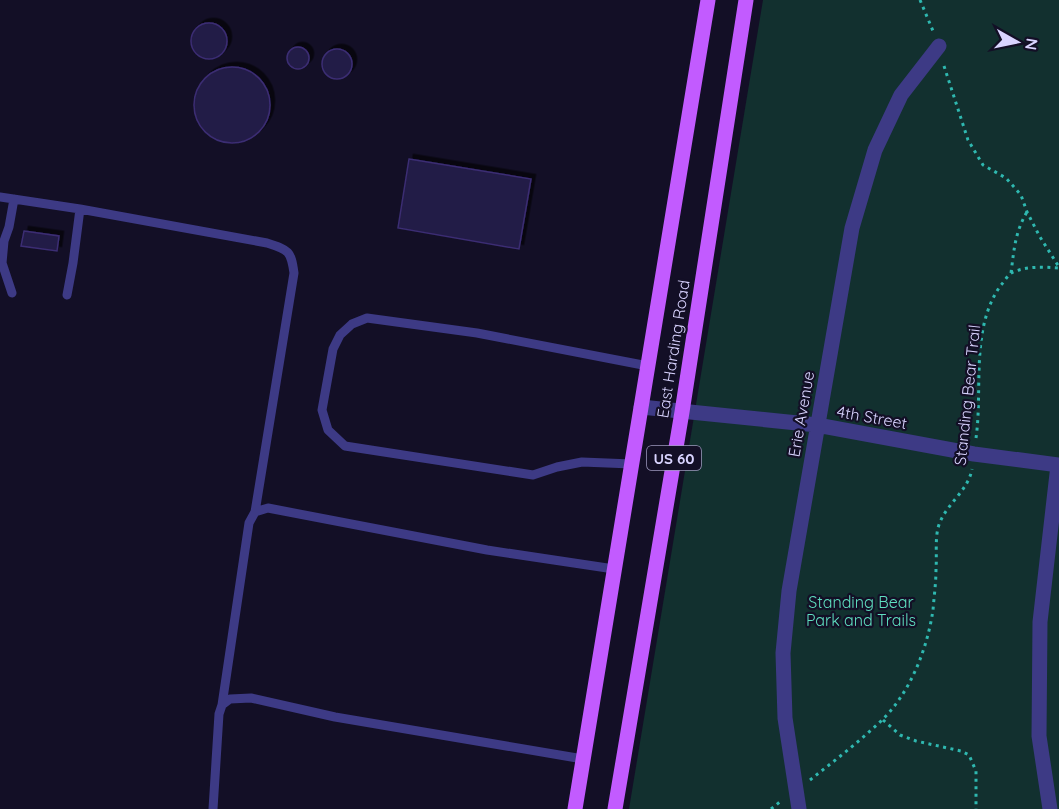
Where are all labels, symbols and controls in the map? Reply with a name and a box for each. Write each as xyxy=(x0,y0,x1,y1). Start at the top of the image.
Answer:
north arrow xyxy=(987,12,1047,72)
text: N xyxy=(1021,37,1043,52)
street label: East Harding Road xyxy=(652,279,694,419)
street label: Standing Bear Trail xyxy=(950,324,984,466)
street label: Erie Avenue xyxy=(784,370,818,458)
street label: 4th Street xyxy=(835,401,909,433)
road number: US 60 xyxy=(647,446,701,470)
park label: Standing Bear Park and Trails xyxy=(806,592,916,630)

